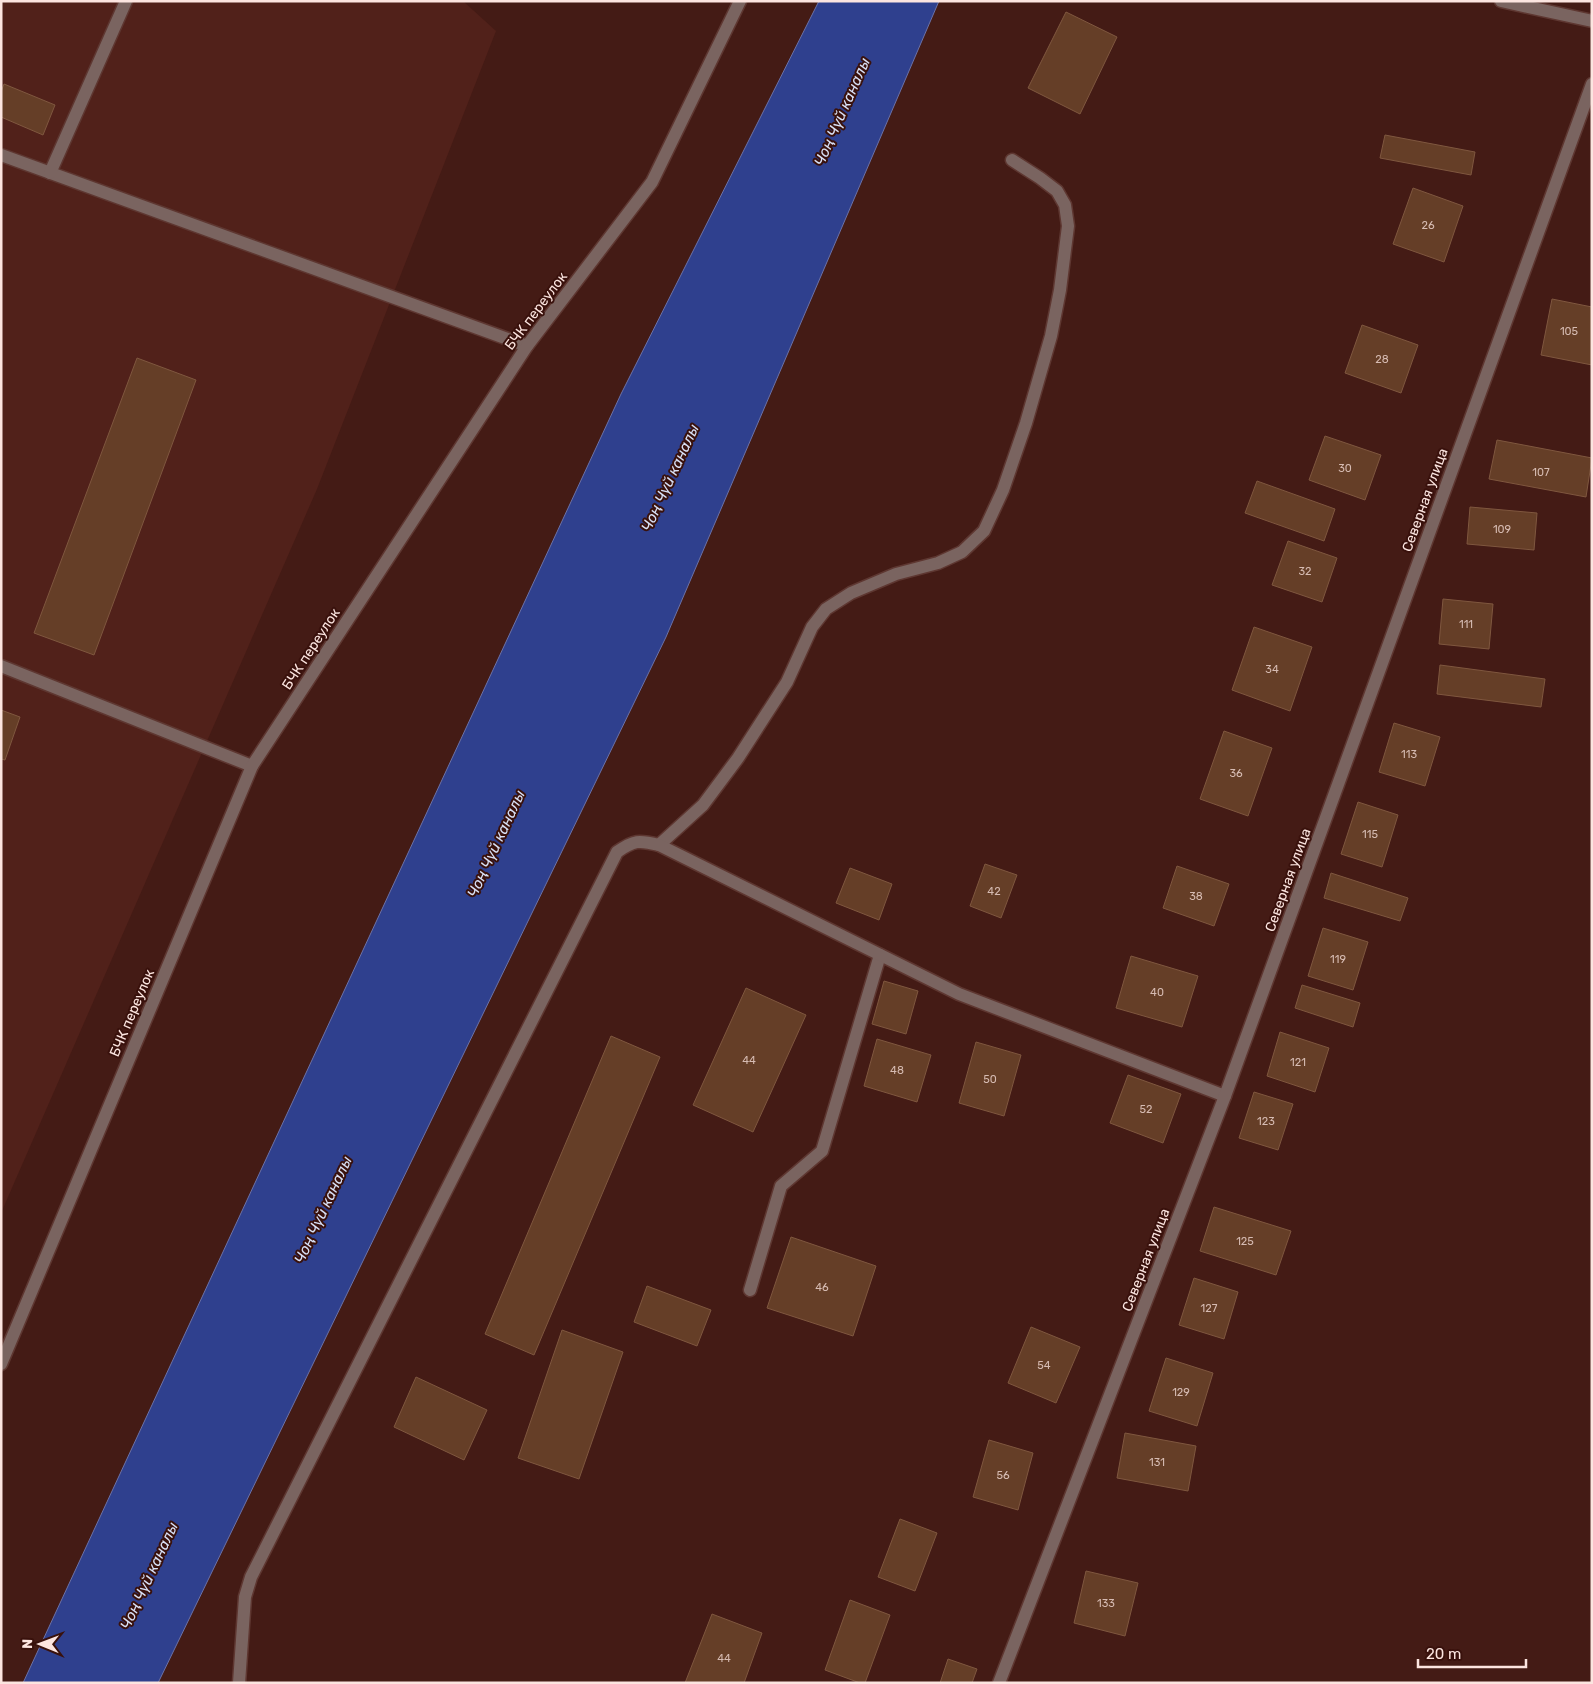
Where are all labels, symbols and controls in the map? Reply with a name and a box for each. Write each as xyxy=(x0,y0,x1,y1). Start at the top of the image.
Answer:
water label: Чоң Чүй каналы xyxy=(810,55,874,169)
house number: 26 xyxy=(1421,219,1435,232)
street label: БЧК переулок xyxy=(501,268,571,353)
house number: 105 xyxy=(1560,325,1579,338)
house number: 28 xyxy=(1375,353,1389,366)
water label: Чоң Чүй каналы xyxy=(637,421,703,535)
street label: Северная улица xyxy=(1398,446,1452,554)
house number: 30 xyxy=(1338,462,1352,475)
house number: 107 xyxy=(1532,466,1550,479)
house number: 109 xyxy=(1493,523,1511,536)
house number: 32 xyxy=(1298,565,1312,578)
street label: БЧК переулок xyxy=(278,605,344,693)
house number: 111 xyxy=(1459,618,1473,631)
house number: 34 xyxy=(1265,663,1279,676)
house number: 113 xyxy=(1401,748,1417,761)
house number: 36 xyxy=(1229,767,1243,780)
water label: Чоң Чүй каналы xyxy=(463,787,529,901)
street label: Северная улица xyxy=(1261,826,1315,934)
house number: 115 xyxy=(1362,828,1378,841)
house number: 42 xyxy=(987,885,1001,898)
house number: 38 xyxy=(1189,890,1203,903)
house number: 119 xyxy=(1330,953,1346,966)
street label: БЧК переулок xyxy=(106,966,158,1059)
house number: 40 xyxy=(1150,986,1164,999)
house number: 44 xyxy=(742,1054,756,1067)
house number: 121 xyxy=(1290,1056,1306,1069)
house number: 48 xyxy=(890,1064,904,1077)
house number: 50 xyxy=(983,1073,997,1086)
house number: 52 xyxy=(1140,1103,1153,1116)
house number: 123 xyxy=(1257,1115,1275,1128)
water label: Чоң Чүй каналы xyxy=(290,1153,356,1267)
street label: Северная улица xyxy=(1119,1206,1173,1314)
house number: 125 xyxy=(1236,1235,1254,1248)
house number: 46 xyxy=(815,1281,829,1294)
house number: 127 xyxy=(1201,1302,1218,1315)
house number: 54 xyxy=(1037,1359,1051,1372)
house number: 129 xyxy=(1172,1386,1190,1399)
house number: 131 xyxy=(1149,1456,1165,1469)
house number: 56 xyxy=(996,1469,1010,1482)
water label: Чоң Чүй каналы xyxy=(116,1519,182,1633)
house number: 133 xyxy=(1097,1597,1115,1610)
north arrow xyxy=(15,1619,65,1669)
scale bar xyxy=(1418,1636,1526,1668)
text: N xyxy=(19,1639,36,1649)
text: 20 m xyxy=(1426,1645,1461,1663)
house number: 44 xyxy=(717,1652,731,1665)

